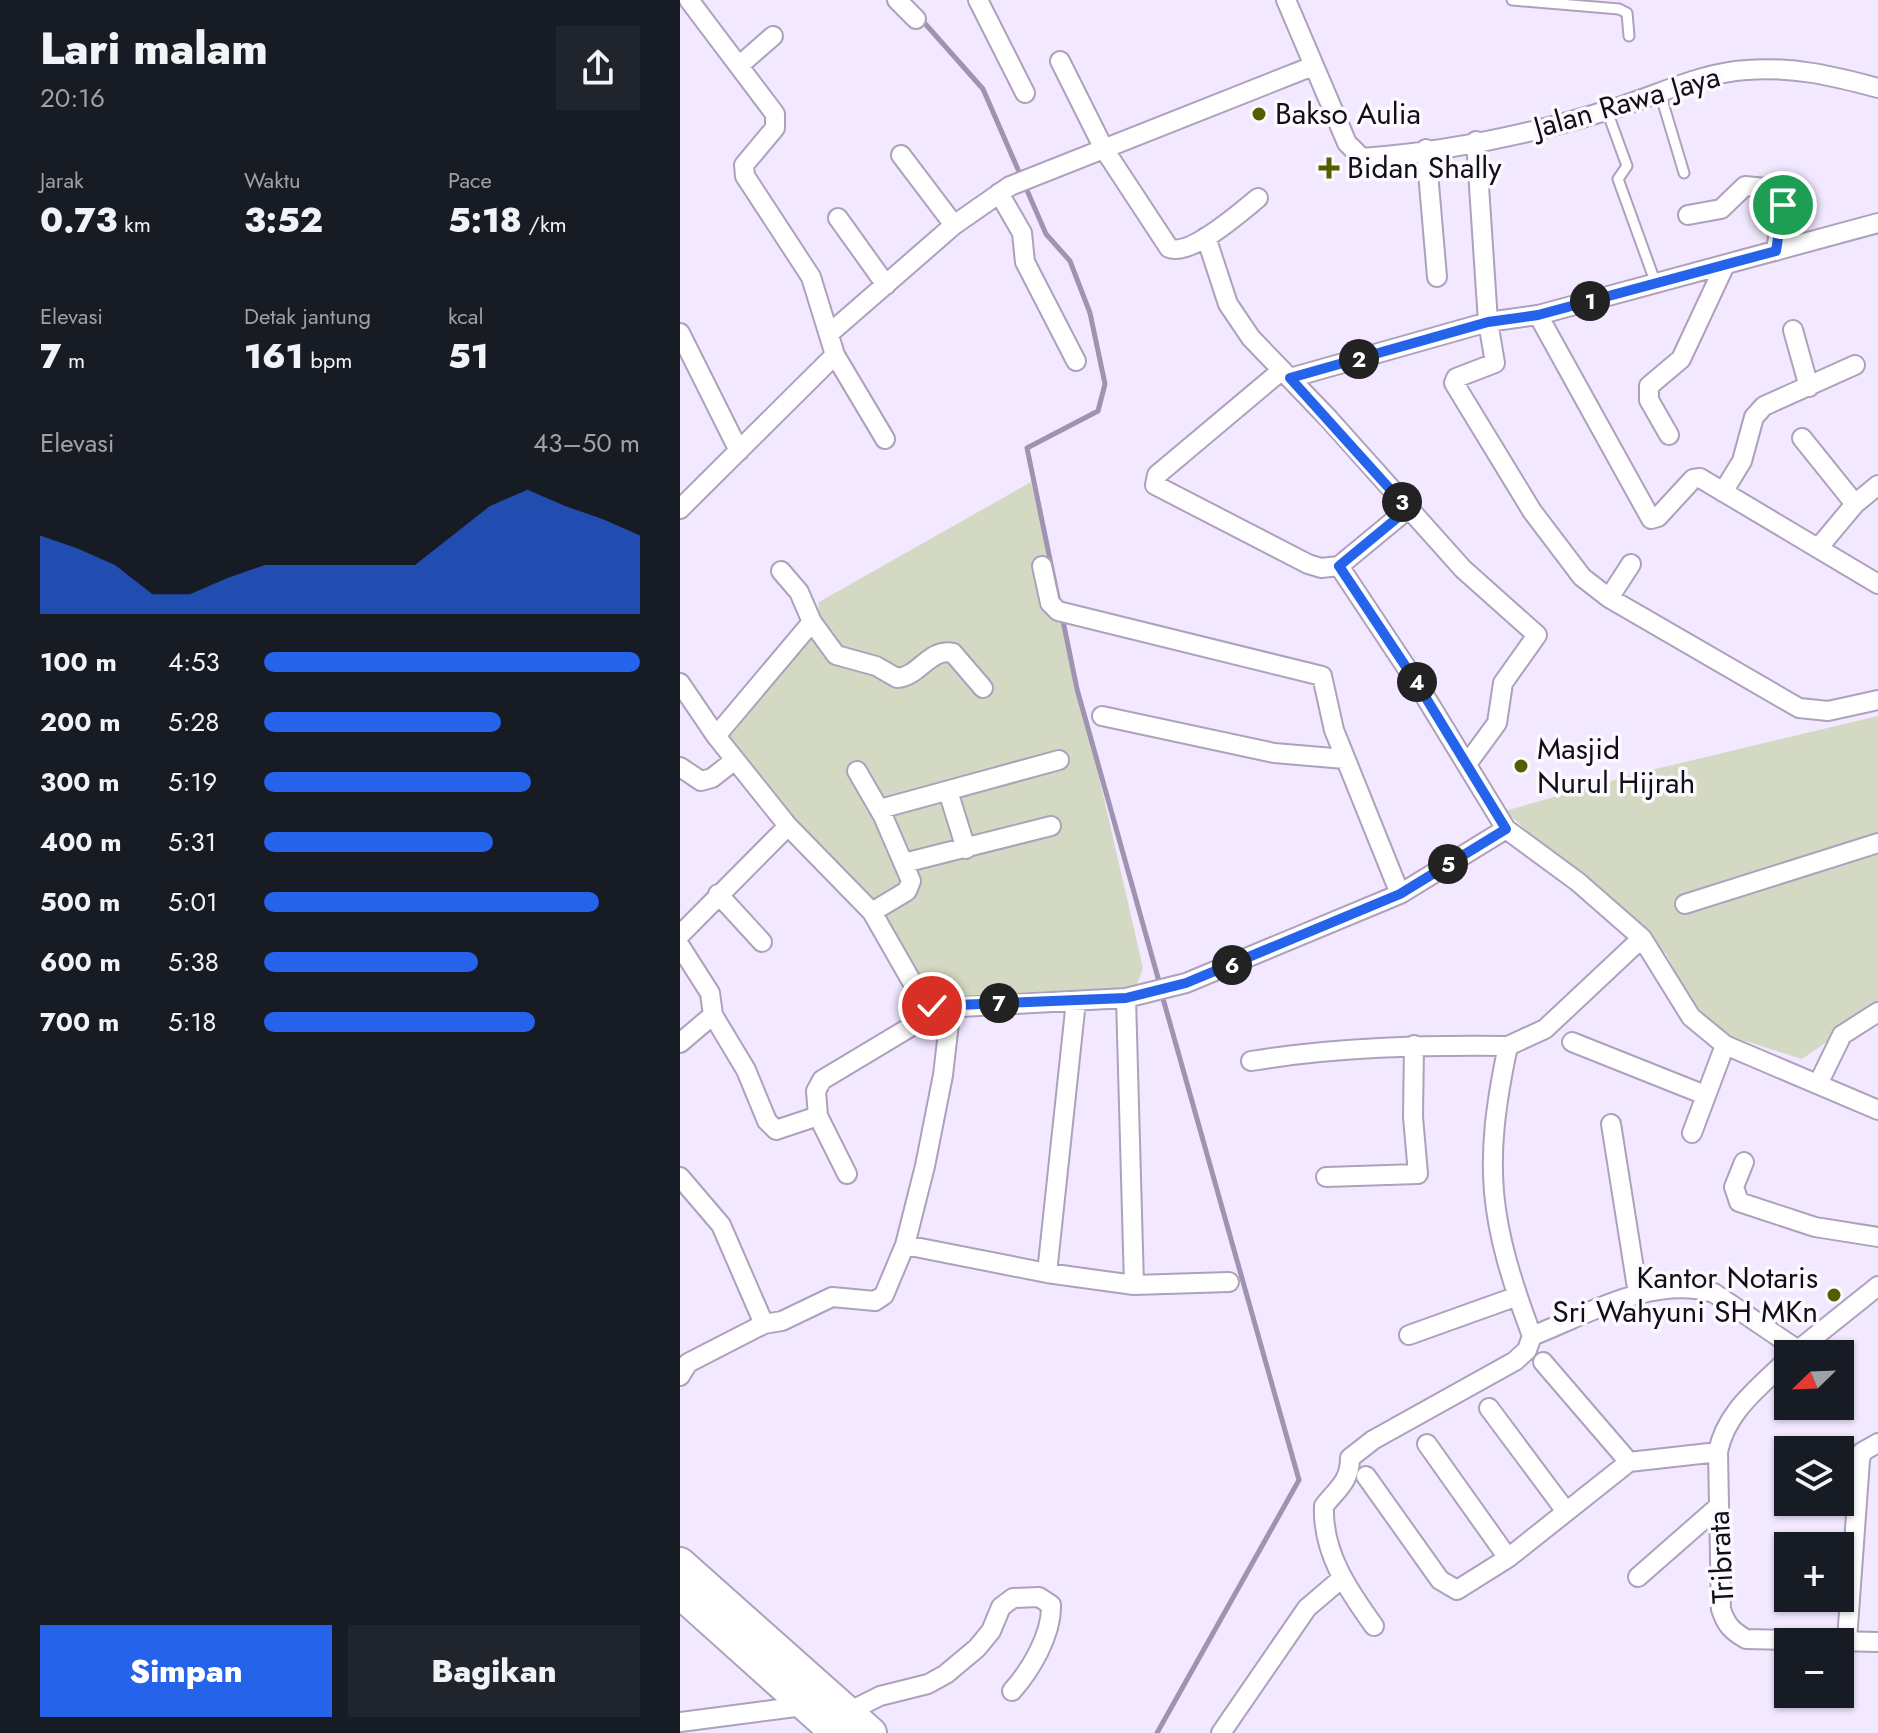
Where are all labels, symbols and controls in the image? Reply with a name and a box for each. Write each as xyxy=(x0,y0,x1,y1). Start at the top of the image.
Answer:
text: Lari malam xyxy=(40,17,268,81)
button: share xyxy=(556,26,640,110)
street label: Jalan Rawa Jaya xyxy=(1525,54,1725,150)
text: 20:16 xyxy=(40,79,105,117)
place label: Bakso Aulia xyxy=(1275,92,1421,135)
marker: Bakso Aulia xyxy=(1250,105,1268,123)
place label: Bidan Shally xyxy=(1347,146,1502,189)
marker: Bidan Shally xyxy=(1318,157,1340,179)
text: Jarak xyxy=(40,164,84,196)
text: Waktu xyxy=(244,164,301,196)
text: Pace xyxy=(448,164,492,196)
pin xyxy=(1749,171,1817,239)
icon: arrive xyxy=(1761,183,1805,227)
text: 0.73 xyxy=(40,196,118,245)
text: 3:52 xyxy=(244,196,323,245)
text: 5:18 xyxy=(448,196,522,245)
text: km xyxy=(118,208,151,240)
text: /km xyxy=(522,208,567,240)
pin: 1 xyxy=(1570,281,1610,321)
text: 1 xyxy=(1584,285,1596,317)
text: Elevasi xyxy=(40,300,103,332)
text: Detak jantung xyxy=(244,300,371,332)
text: kcal xyxy=(448,300,484,332)
text: 7 xyxy=(40,332,61,381)
text: 161 xyxy=(244,332,304,381)
text: 51 xyxy=(448,332,489,381)
pin: 2 xyxy=(1339,339,1379,379)
text: 2 xyxy=(1352,343,1366,375)
text: m xyxy=(61,344,85,376)
text: bpm xyxy=(304,344,352,376)
text: Elevasi xyxy=(40,424,114,462)
text: 43–50 m xyxy=(533,424,640,462)
pin: 3 xyxy=(1382,482,1422,522)
text: 3 xyxy=(1395,486,1409,518)
text: 100 m xyxy=(40,643,117,681)
text: 4:53 xyxy=(168,643,220,681)
pin: 4 xyxy=(1397,662,1437,702)
text: 4 xyxy=(1409,666,1425,698)
text: 200 m xyxy=(40,703,121,741)
text: 5:28 xyxy=(168,703,219,741)
place label: Masjid Nurul Hijrah xyxy=(1537,727,1695,804)
marker: Masjid Nurul Hijrah xyxy=(1512,757,1530,775)
text: 300 m xyxy=(40,763,120,801)
text: 5:19 xyxy=(168,763,217,801)
text: 400 m xyxy=(40,823,122,861)
text: 5:31 xyxy=(168,823,216,861)
pin: 5 xyxy=(1428,844,1468,884)
text: 5 xyxy=(1441,848,1455,880)
text: 500 m xyxy=(40,883,120,921)
text: 5:01 xyxy=(168,883,218,921)
text: 600 m xyxy=(40,943,121,981)
text: 5:38 xyxy=(168,943,219,981)
pin: 6 xyxy=(1212,945,1252,985)
text: 6 xyxy=(1225,949,1239,981)
pin xyxy=(898,972,966,1040)
pin: 7 xyxy=(979,983,1019,1023)
icon: check xyxy=(910,984,954,1028)
text: 7 xyxy=(992,987,1006,1019)
text: 700 m xyxy=(40,1003,119,1041)
text: 5:18 xyxy=(168,1003,216,1041)
place label: Kantor Notaris Sri Wahyuni SH MKn xyxy=(1552,1256,1818,1333)
marker: Kantor Notaris Sri Wahyuni SH MKn xyxy=(1825,1286,1843,1304)
north arrow xyxy=(1774,1340,1854,1420)
map controls xyxy=(1774,1340,1854,1708)
button: layers xyxy=(1774,1436,1854,1516)
street label: Tribrata xyxy=(1697,1509,1744,1605)
button: + xyxy=(1774,1532,1854,1612)
button: Simpan xyxy=(40,1625,332,1717)
button: Bagikan xyxy=(348,1625,640,1717)
button: − xyxy=(1774,1628,1854,1708)

